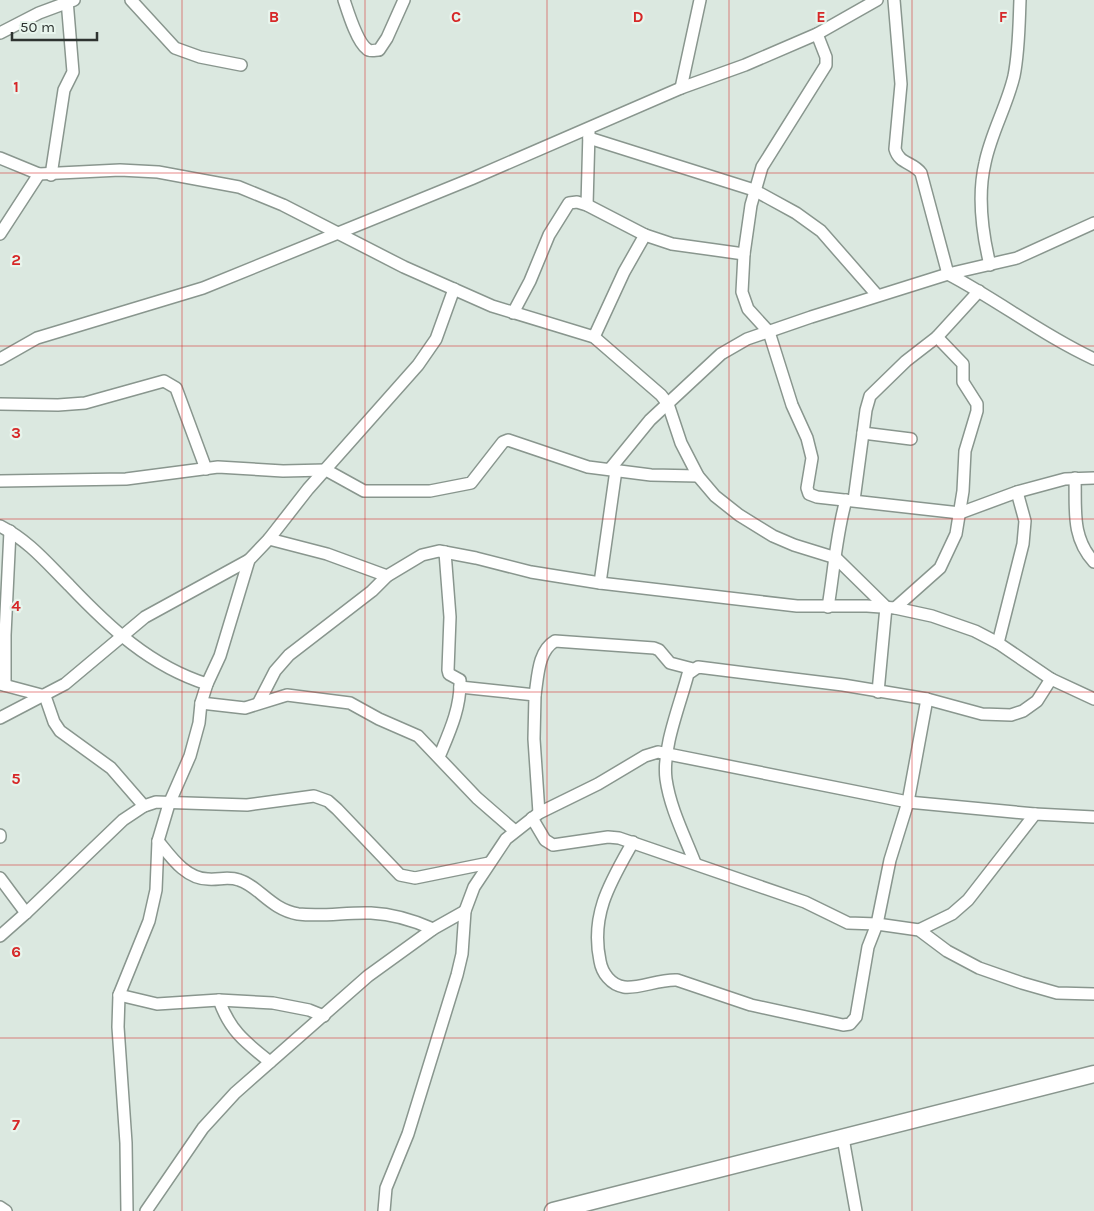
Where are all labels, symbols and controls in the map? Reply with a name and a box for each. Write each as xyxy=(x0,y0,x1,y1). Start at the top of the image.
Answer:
text: B xyxy=(269,7,279,26)
text: C xyxy=(451,7,461,26)
text: D xyxy=(633,7,644,26)
text: E xyxy=(816,7,826,26)
text: F xyxy=(999,7,1008,26)
scale bar xyxy=(12,10,98,42)
text: 50 m xyxy=(20,18,55,36)
text: 1 xyxy=(13,77,19,96)
text: 2 xyxy=(11,250,21,269)
text: 3 xyxy=(11,423,21,442)
text: 4 xyxy=(11,596,21,615)
text: 5 xyxy=(11,769,21,788)
text: 6 xyxy=(11,942,21,961)
text: 7 xyxy=(12,1115,20,1134)

